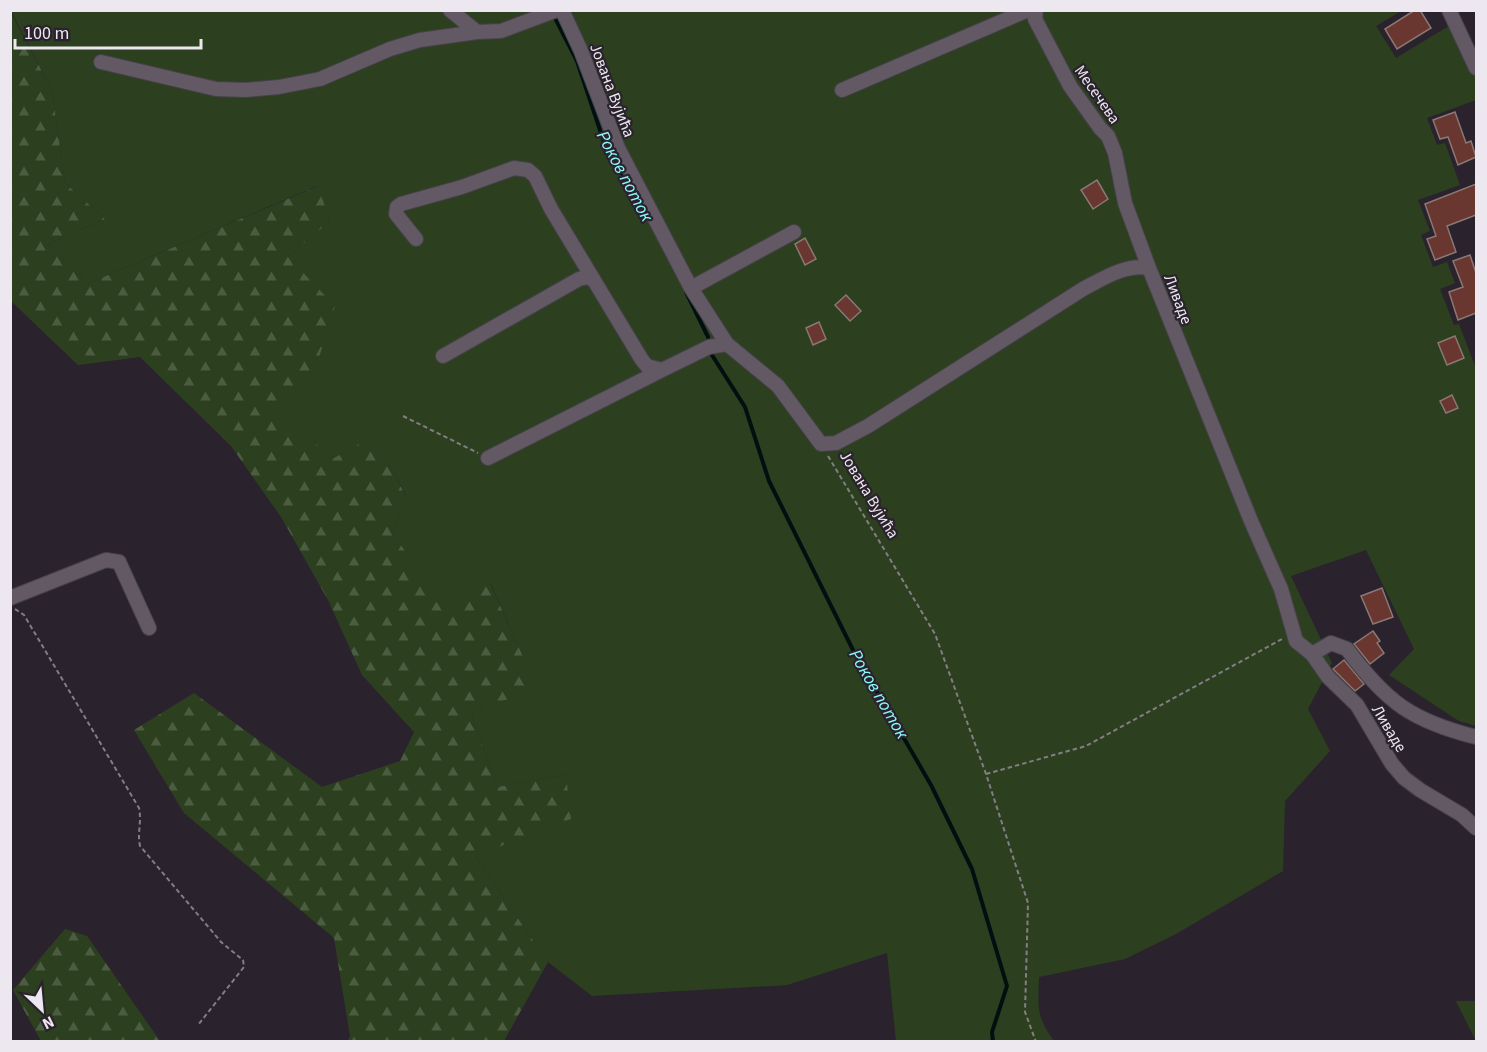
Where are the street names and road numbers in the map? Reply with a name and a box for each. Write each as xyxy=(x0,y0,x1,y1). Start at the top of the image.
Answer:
street label: Јована Вујића xyxy=(584,40,640,140)
street label: Месечева xyxy=(1069,61,1125,128)
street label: Ливаде xyxy=(1159,271,1198,328)
street label: Јована Вујића xyxy=(834,446,904,543)
street label: Ливаде xyxy=(1366,701,1412,756)

